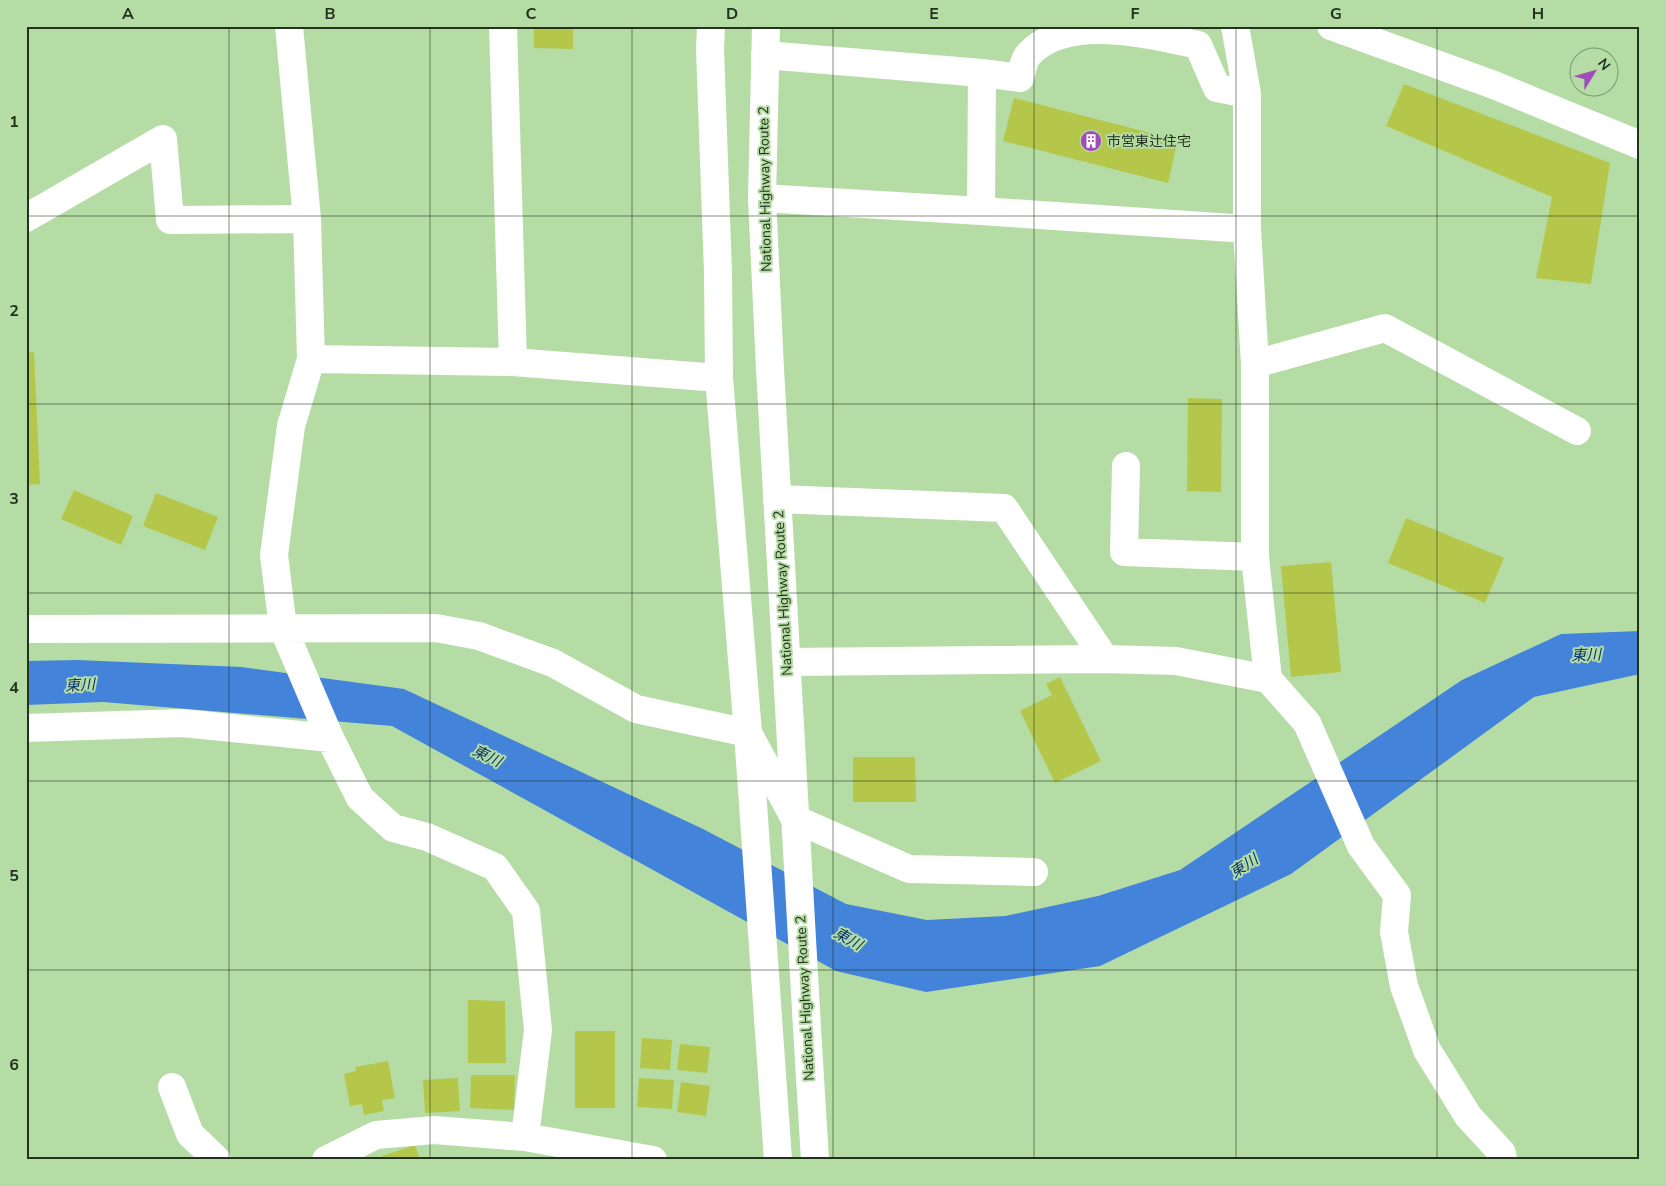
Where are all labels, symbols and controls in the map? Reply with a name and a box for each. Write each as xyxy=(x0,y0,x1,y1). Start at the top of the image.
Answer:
text: A xyxy=(122,3,134,25)
text: B xyxy=(324,3,336,25)
text: C xyxy=(526,3,537,25)
text: D xyxy=(726,3,738,25)
text: E xyxy=(929,3,939,25)
text: F xyxy=(1131,3,1140,25)
text: G xyxy=(1330,3,1342,25)
text: H xyxy=(1532,3,1544,25)
north arrow xyxy=(1568,48,1618,98)
text: N xyxy=(1593,55,1615,74)
street label: National Highway Route 2 xyxy=(754,106,776,272)
text: 1 xyxy=(9,111,19,133)
building icon: 市営東辻住宅 xyxy=(1079,129,1103,153)
place label: 市営東辻住宅 xyxy=(1107,132,1191,151)
text: 2 xyxy=(9,300,19,322)
text: 3 xyxy=(9,488,19,510)
street label: National Highway Route 2 xyxy=(769,510,797,676)
water label: 東川 xyxy=(1571,644,1603,666)
water label: 東川 xyxy=(64,674,97,696)
text: 4 xyxy=(9,677,19,699)
water label: 東川 xyxy=(469,740,507,772)
water label: 東川 xyxy=(1226,848,1264,883)
text: 5 xyxy=(9,865,19,887)
street label: National Highway Route 2 xyxy=(791,915,819,1081)
water label: 東川 xyxy=(830,923,868,956)
text: 6 xyxy=(9,1054,19,1076)

